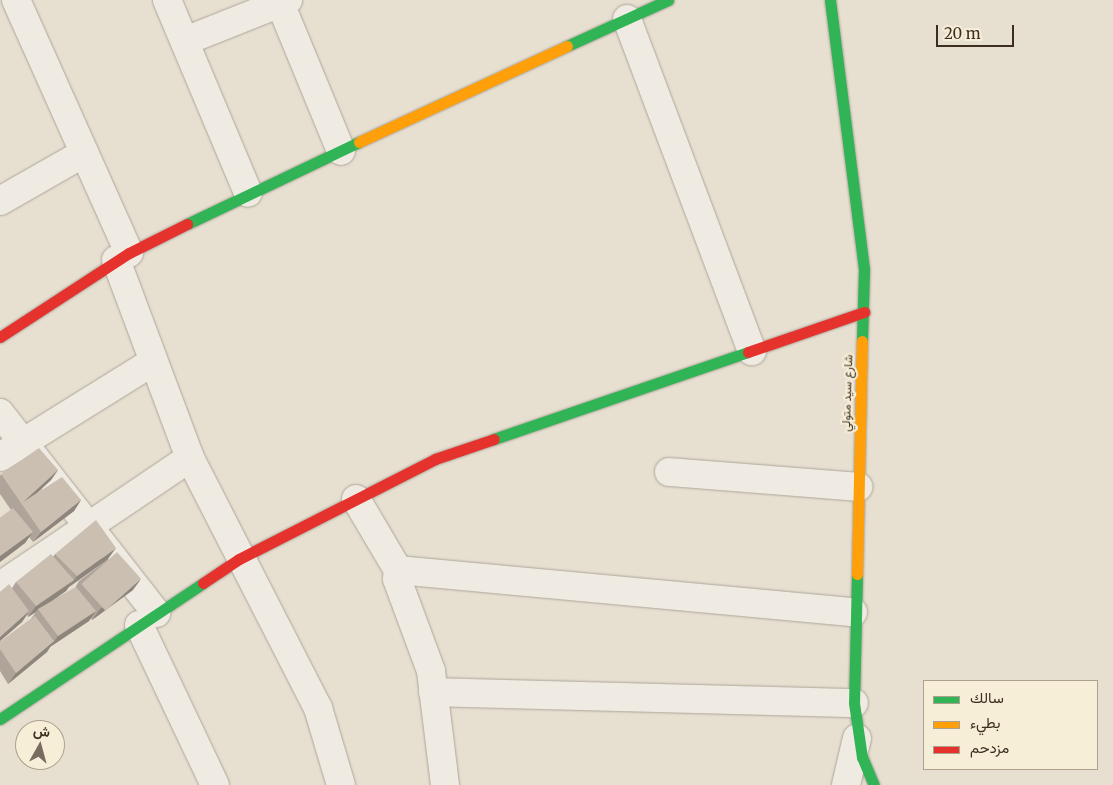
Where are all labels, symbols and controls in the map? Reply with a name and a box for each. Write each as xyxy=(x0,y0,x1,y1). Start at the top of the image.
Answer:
scale bar xyxy=(938,15,1016,47)
text: 20 m xyxy=(944,24,981,43)
street label: شارع سيد متولي xyxy=(838,354,856,432)
legend xyxy=(923,680,1098,770)
text: سالك xyxy=(970,688,1004,707)
text: بطيء xyxy=(970,713,1000,732)
north arrow xyxy=(15,720,65,770)
text: ش xyxy=(32,721,51,741)
text: مزدحم xyxy=(970,738,1009,757)

